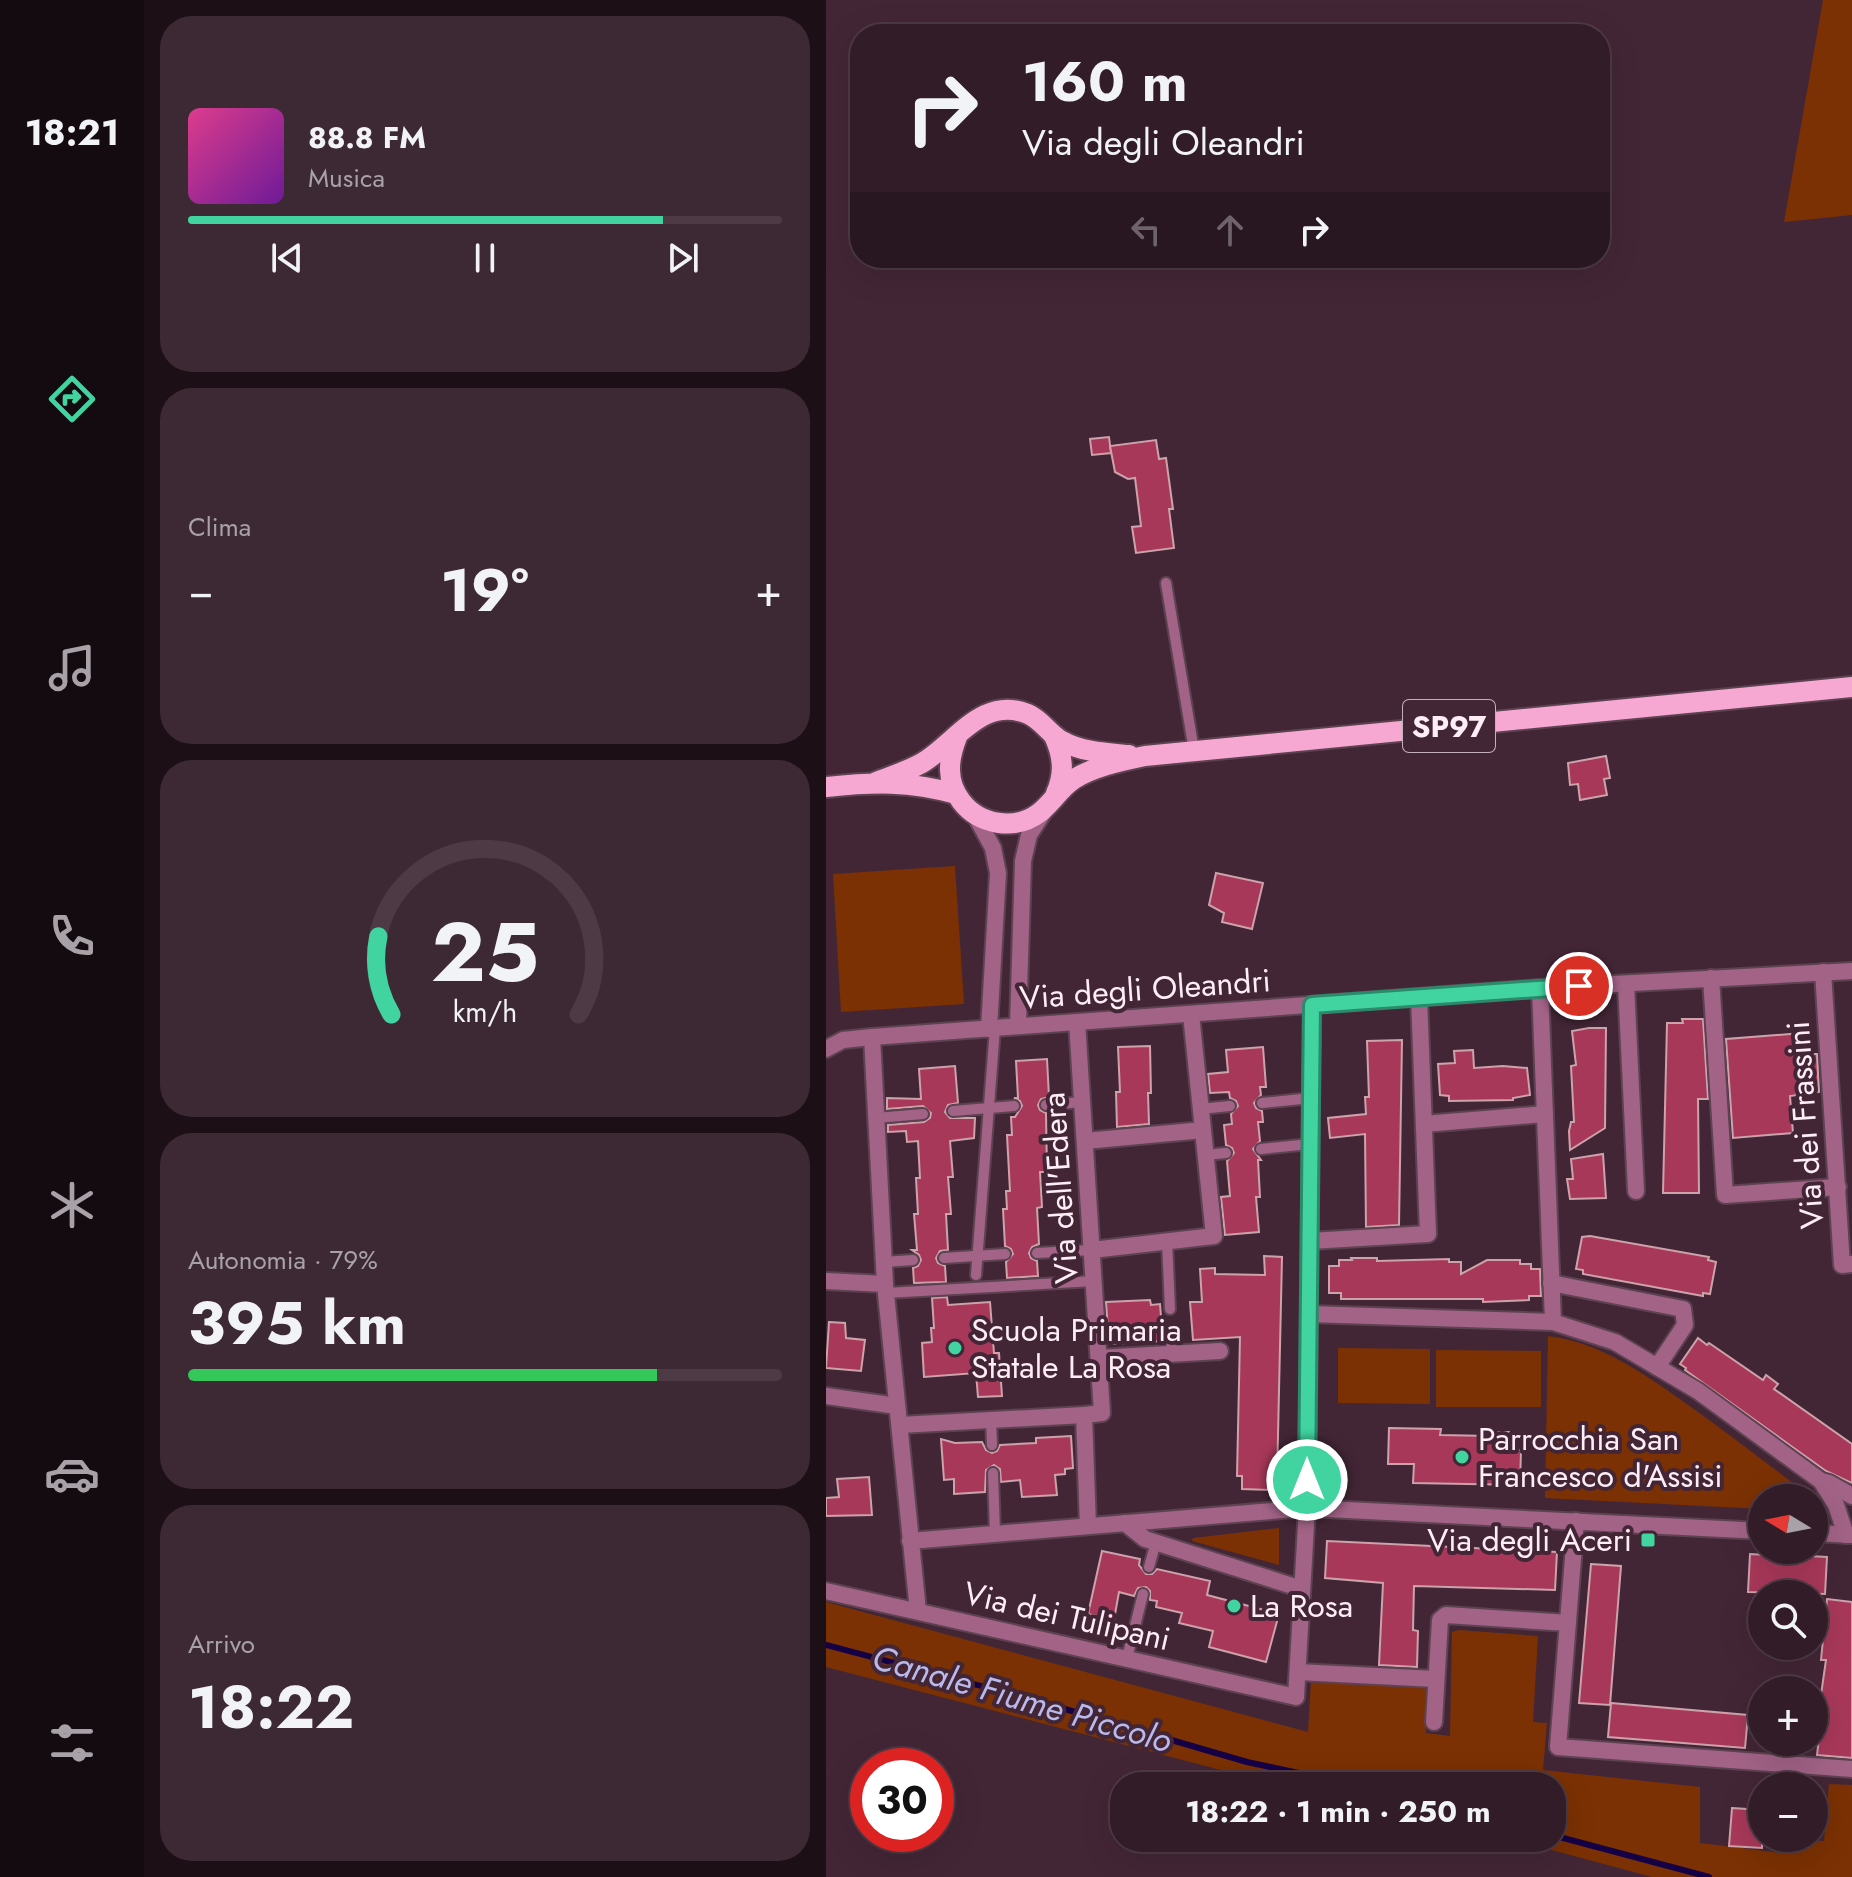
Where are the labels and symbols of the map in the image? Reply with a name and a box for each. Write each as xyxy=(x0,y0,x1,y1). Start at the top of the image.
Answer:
road number: SP97 xyxy=(1403,700,1495,752)
pin xyxy=(1545,952,1613,1020)
street label: Via degli Oleandri xyxy=(1018,957,1272,1021)
street label: Via dei Frassini xyxy=(1775,1020,1835,1230)
street label: Via dell'Edera xyxy=(1030,1091,1090,1285)
place label: Scuola Primaria Statale La Rosa xyxy=(971,1307,1182,1390)
marker: Scuola Primaria Statale La Rosa xyxy=(946,1339,964,1357)
place label: Parrocchia San Francesco d'Assisi xyxy=(1478,1416,1723,1499)
position arrow xyxy=(1265,1438,1349,1522)
marker: Parrocchia San Francesco d'Assisi xyxy=(1453,1448,1471,1466)
north arrow xyxy=(1748,1484,1828,1564)
place label: Via degli Aceri xyxy=(1427,1517,1632,1563)
marker: Via degli Aceri xyxy=(1639,1531,1657,1549)
street label: Via dei Tulipani xyxy=(959,1570,1175,1662)
place label: La Rosa xyxy=(1250,1583,1353,1629)
marker: La Rosa xyxy=(1225,1597,1243,1615)
water label: Canale Fiume Piccolo xyxy=(866,1633,1178,1765)
speed limit sign: 30 xyxy=(850,1748,954,1852)

